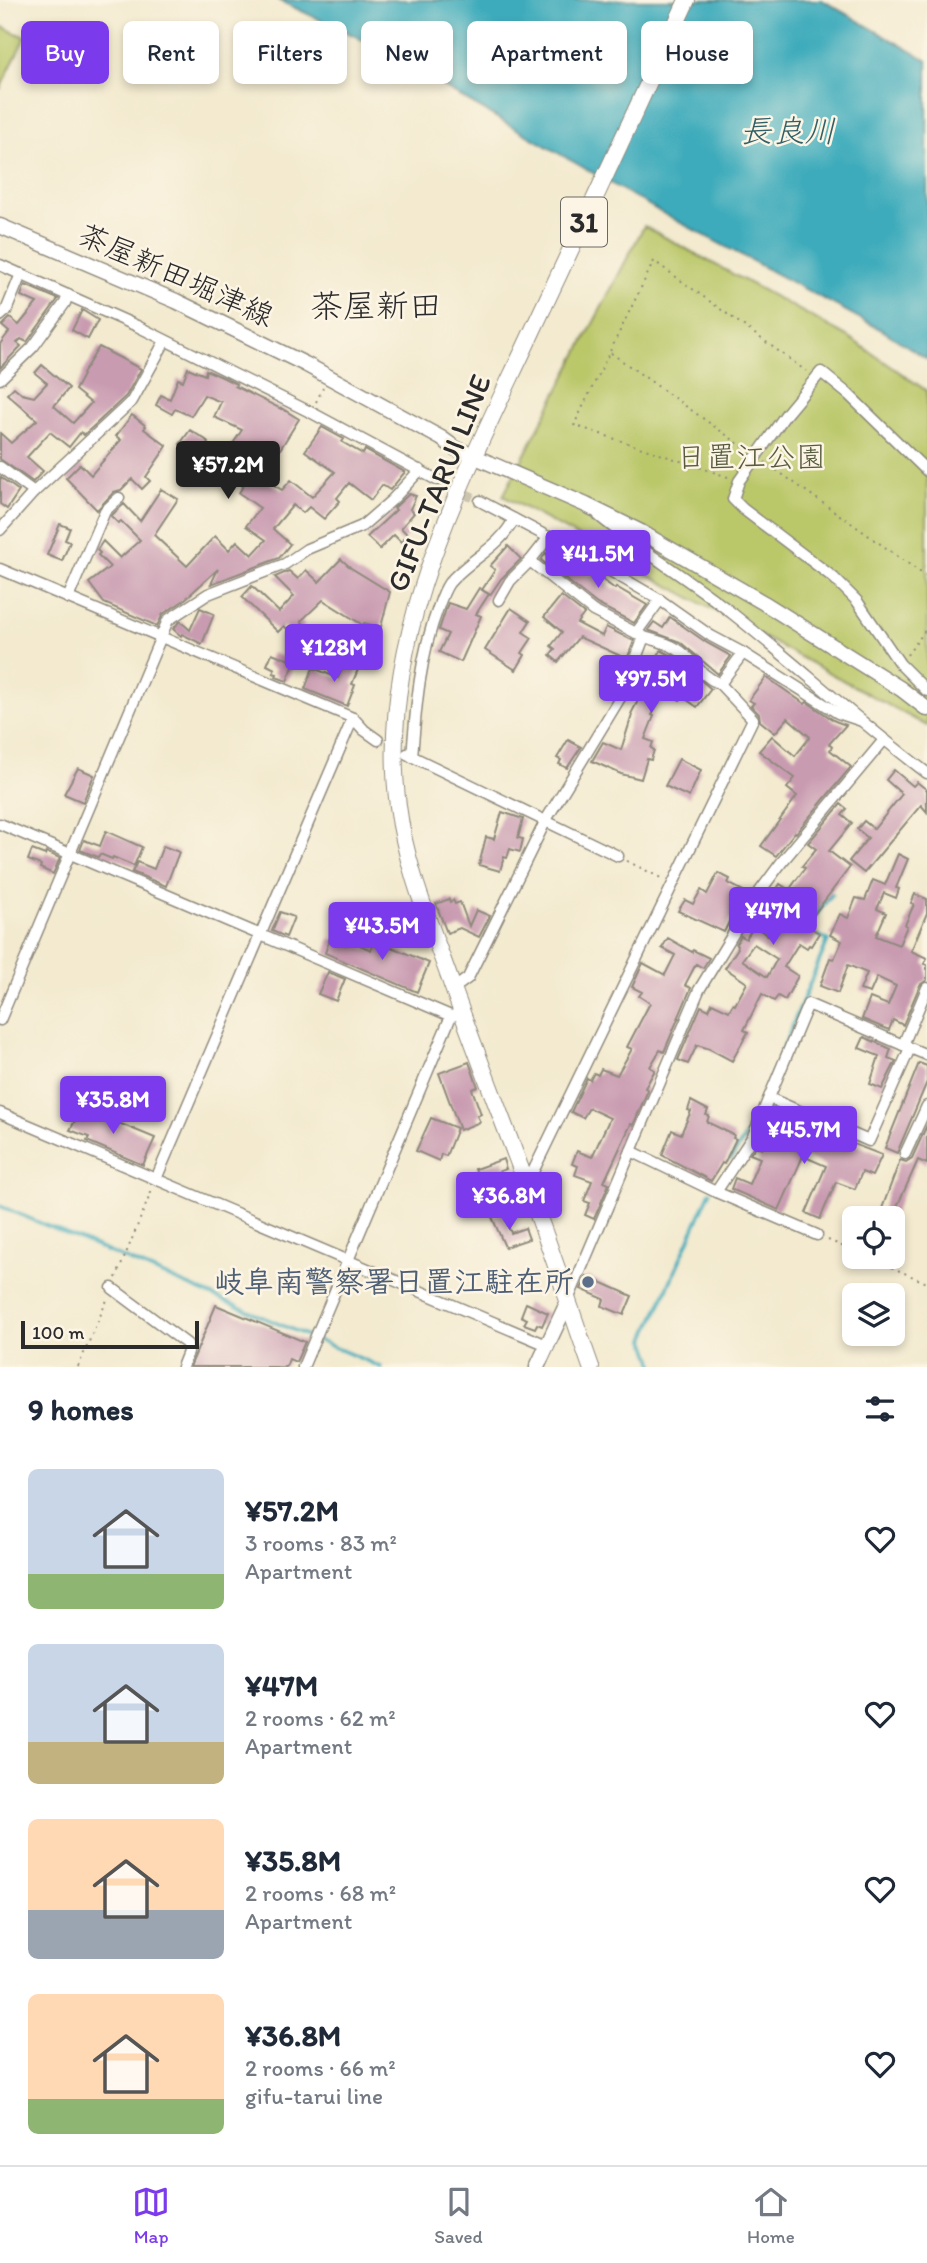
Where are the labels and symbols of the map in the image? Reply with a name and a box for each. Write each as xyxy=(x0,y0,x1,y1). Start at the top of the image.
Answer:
water label: 長良川 xyxy=(740,112,836,150)
road number: 31 xyxy=(561,198,607,246)
street label: 茶屋新田堀津線 xyxy=(73,215,280,334)
district label: 茶屋新田 xyxy=(310,286,442,325)
street label: GIFU-TARUI LINE xyxy=(378,369,499,597)
park label: 日置江公園 xyxy=(676,438,826,475)
pin: ¥57.2M xyxy=(171,442,285,501)
pin: ¥41.5M xyxy=(541,530,655,590)
pin: ¥128M xyxy=(285,624,383,684)
pin: ¥97.5M xyxy=(594,656,708,715)
pin: ¥47M xyxy=(732,888,814,947)
pin: ¥43.5M xyxy=(325,902,439,962)
pin: ¥35.8M xyxy=(56,1076,170,1136)
pin: ¥45.7M xyxy=(747,1106,861,1166)
pin: ¥36.8M xyxy=(452,1172,566,1232)
place label: 岐阜南警察署日置江駐在所 xyxy=(214,1263,574,1300)
marker: 岐阜南警察署日置江駐在所 xyxy=(580,1274,596,1290)
scale bar xyxy=(21,1318,200,1350)

